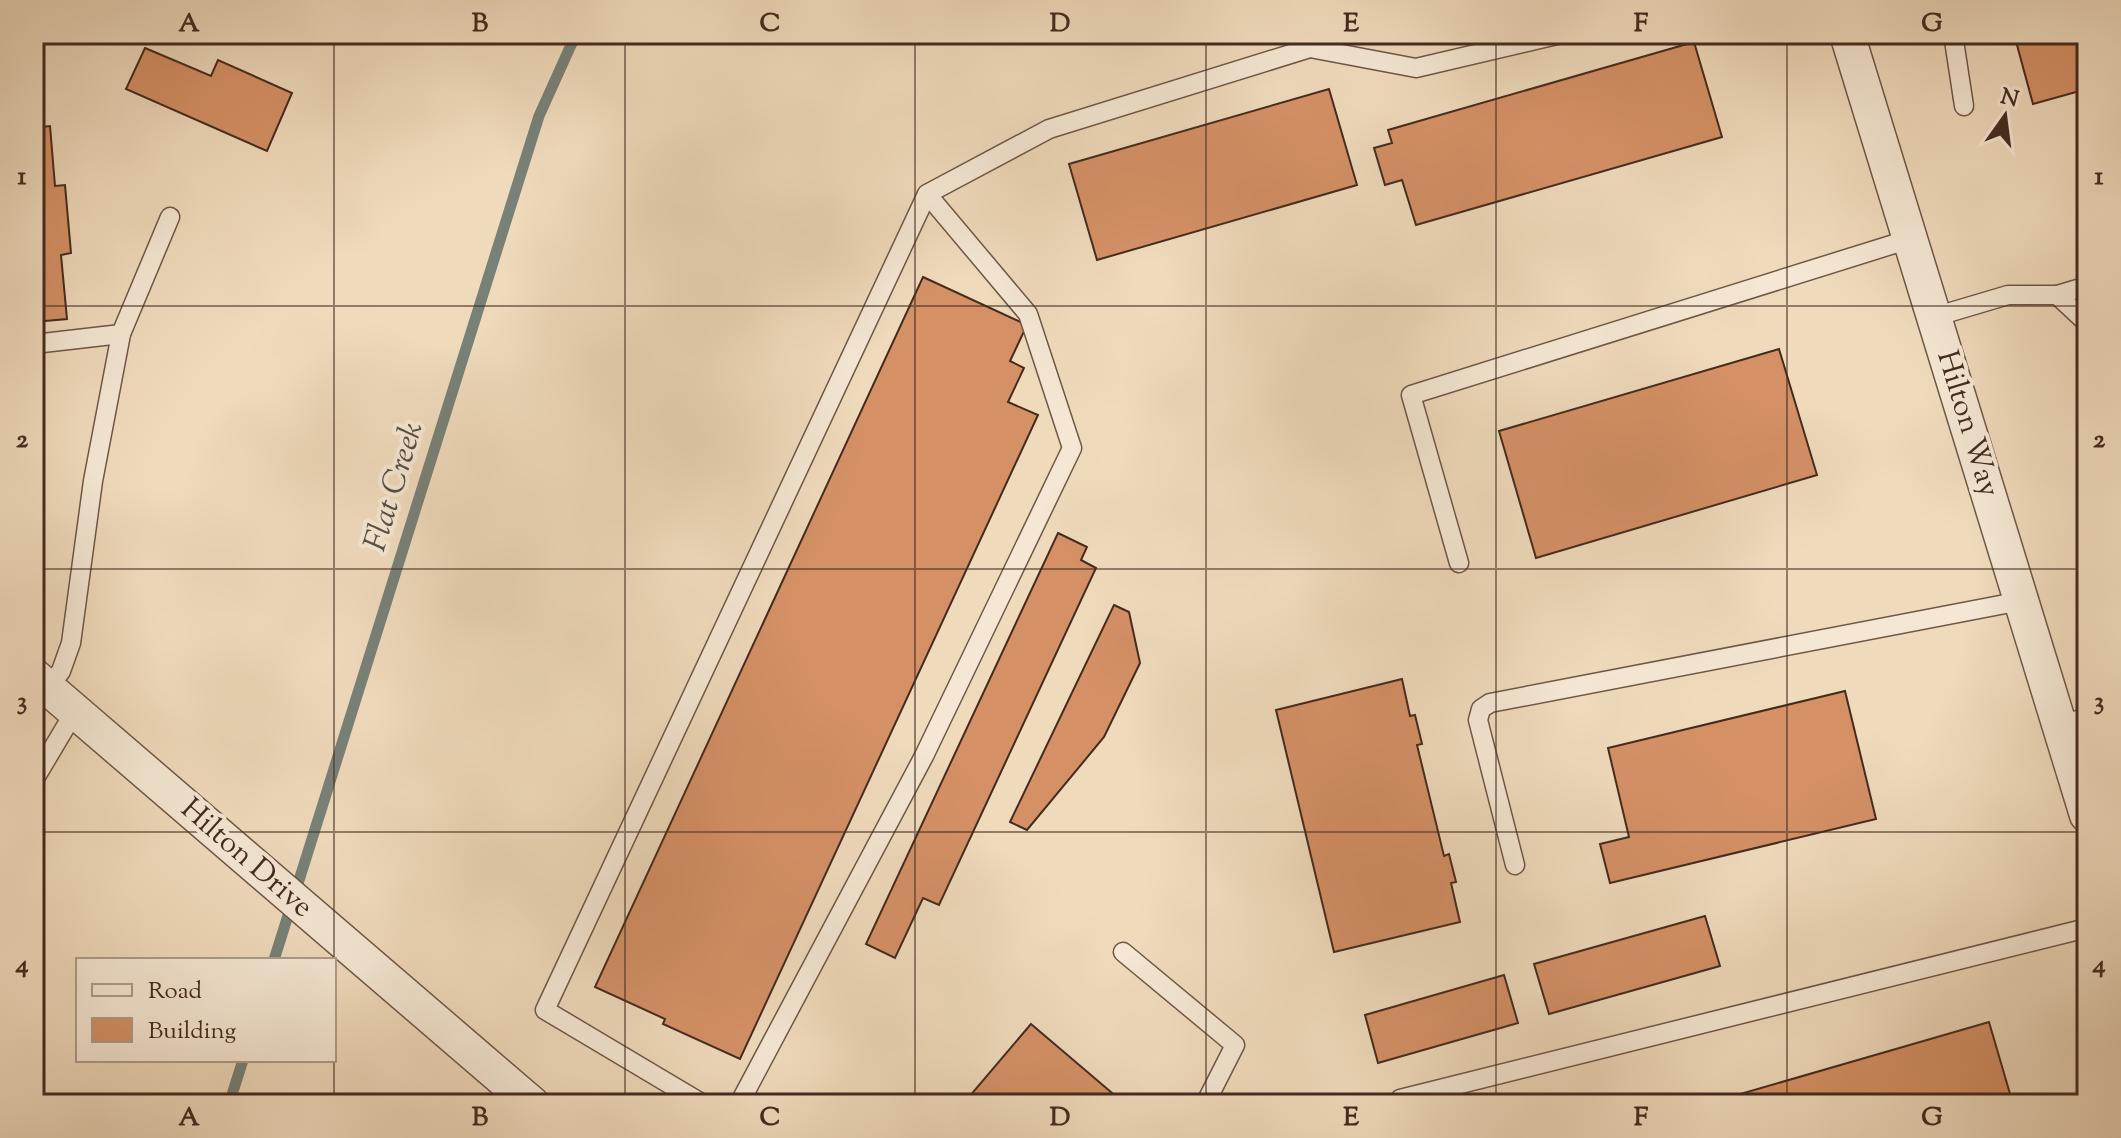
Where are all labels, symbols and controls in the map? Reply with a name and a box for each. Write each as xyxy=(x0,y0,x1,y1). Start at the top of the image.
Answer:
text: A xyxy=(178,6,200,43)
text: B xyxy=(472,6,489,43)
text: C xyxy=(760,6,780,43)
text: D xyxy=(1050,6,1070,43)
text: E xyxy=(1343,6,1359,43)
text: F xyxy=(1634,6,1649,43)
text: G xyxy=(1921,6,1943,43)
north arrow xyxy=(1965,76,2045,156)
text: N xyxy=(1997,82,2022,117)
text: 1 xyxy=(18,159,27,196)
text: 1 xyxy=(2095,159,2104,196)
street label: Hilton Way xyxy=(1924,345,2010,503)
water label: Flat Creek xyxy=(354,417,436,557)
text: 2 xyxy=(16,422,29,459)
text: 2 xyxy=(2093,422,2106,459)
text: 3 xyxy=(17,684,27,721)
text: 3 xyxy=(2094,684,2104,721)
street label: Hilton Drive xyxy=(170,789,322,929)
text: 4 xyxy=(14,947,29,984)
text: 4 xyxy=(2091,947,2106,984)
legend xyxy=(76,958,336,1062)
text: Road xyxy=(148,975,202,1009)
text: Building xyxy=(148,1015,237,1049)
text: A xyxy=(178,1100,200,1137)
text: B xyxy=(472,1100,489,1137)
text: C xyxy=(760,1100,780,1137)
text: D xyxy=(1050,1100,1070,1137)
text: E xyxy=(1343,1100,1359,1137)
text: F xyxy=(1634,1100,1649,1137)
text: G xyxy=(1921,1100,1943,1137)

